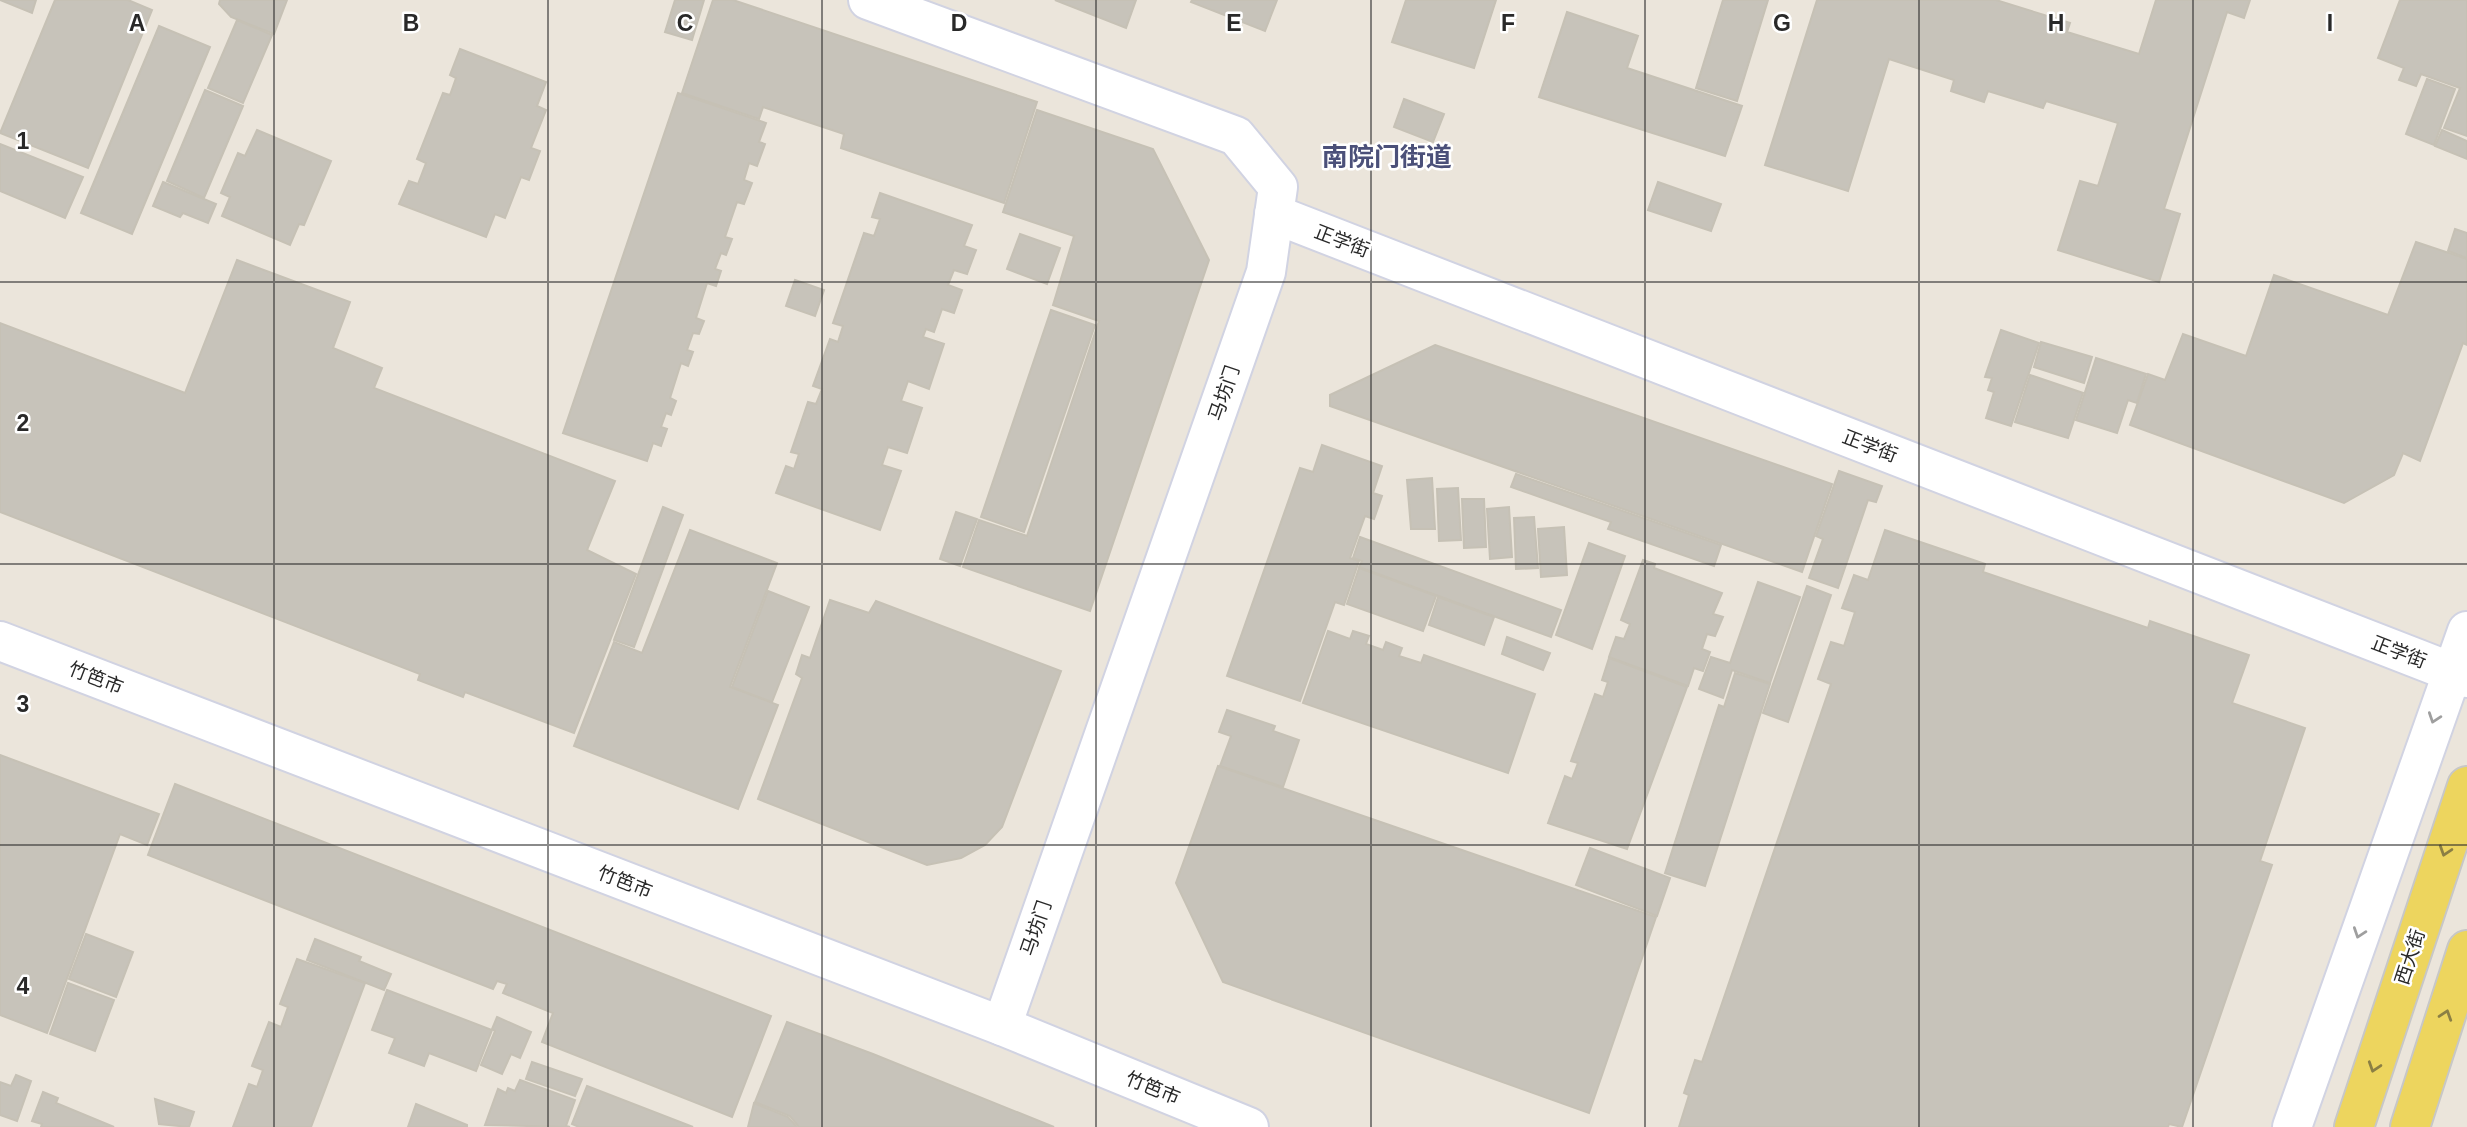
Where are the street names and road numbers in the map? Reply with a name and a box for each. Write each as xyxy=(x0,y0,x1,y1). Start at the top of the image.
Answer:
street label: 正学街 xyxy=(1312,221,1372,261)
street label: 马坊门 xyxy=(1205,363,1243,423)
street label: 正学街 xyxy=(1840,426,1900,466)
street label: 正学街 xyxy=(2369,632,2429,672)
street label: 竹笆市 xyxy=(66,658,126,698)
street label: 竹笆市 xyxy=(595,862,655,902)
street label: 马坊门 xyxy=(1017,898,1055,958)
street label: 西大街 xyxy=(2391,927,2429,987)
street label: 竹笆市 xyxy=(1123,1068,1183,1108)

